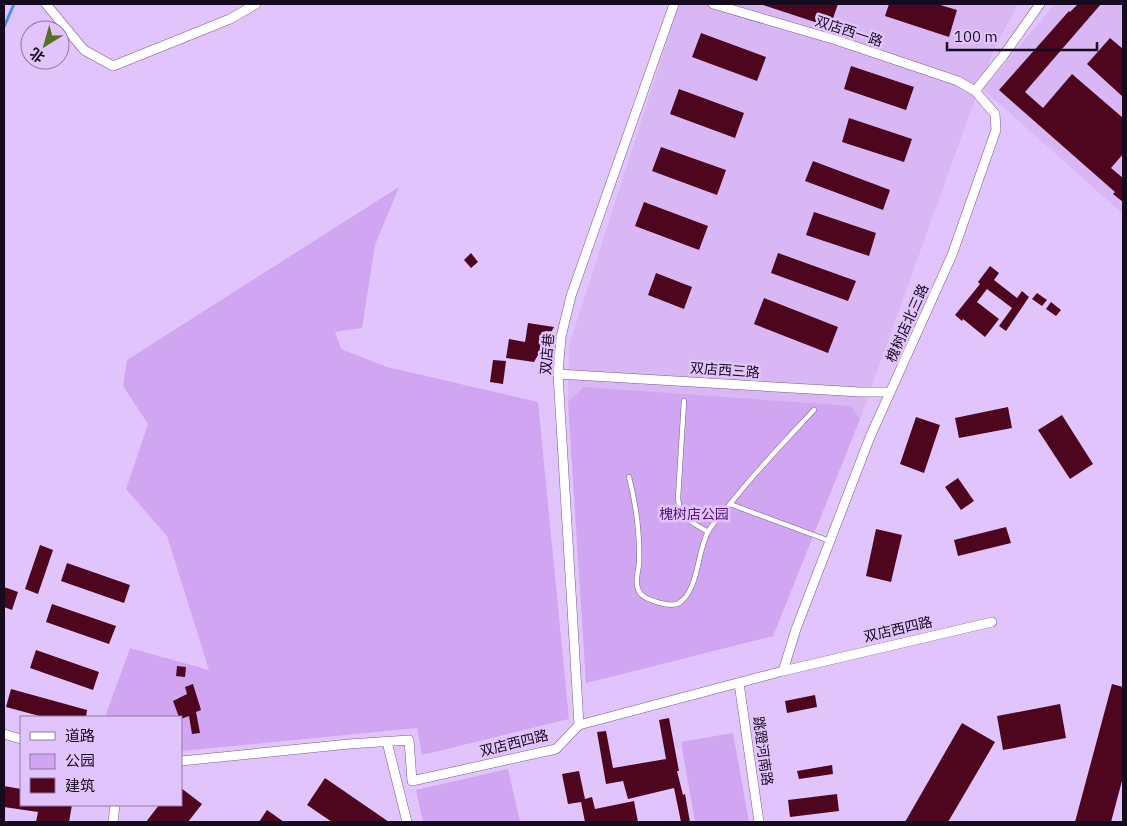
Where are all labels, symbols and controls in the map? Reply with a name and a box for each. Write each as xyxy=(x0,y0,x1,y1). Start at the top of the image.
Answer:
street label: 双店西一路 xyxy=(813,12,885,50)
north arrow xyxy=(20,20,70,70)
scale bar xyxy=(947,20,1097,52)
text: 100 m xyxy=(954,27,998,46)
text: 北 xyxy=(26,44,48,67)
street label: 槐树店北三路 xyxy=(882,281,932,365)
street label: 双店巷 xyxy=(536,332,558,376)
street label: 双店西三路 xyxy=(689,359,761,381)
park label: 槐树店公园 xyxy=(659,505,729,523)
street label: 双店西四路 xyxy=(862,612,934,646)
street label: 跳蹬河南路 xyxy=(749,715,777,787)
legend xyxy=(20,716,182,806)
text: 道路 xyxy=(65,726,95,745)
street label: 双店西四路 xyxy=(478,726,550,760)
text: 公园 xyxy=(65,751,95,770)
text: 建筑 xyxy=(65,776,95,795)

